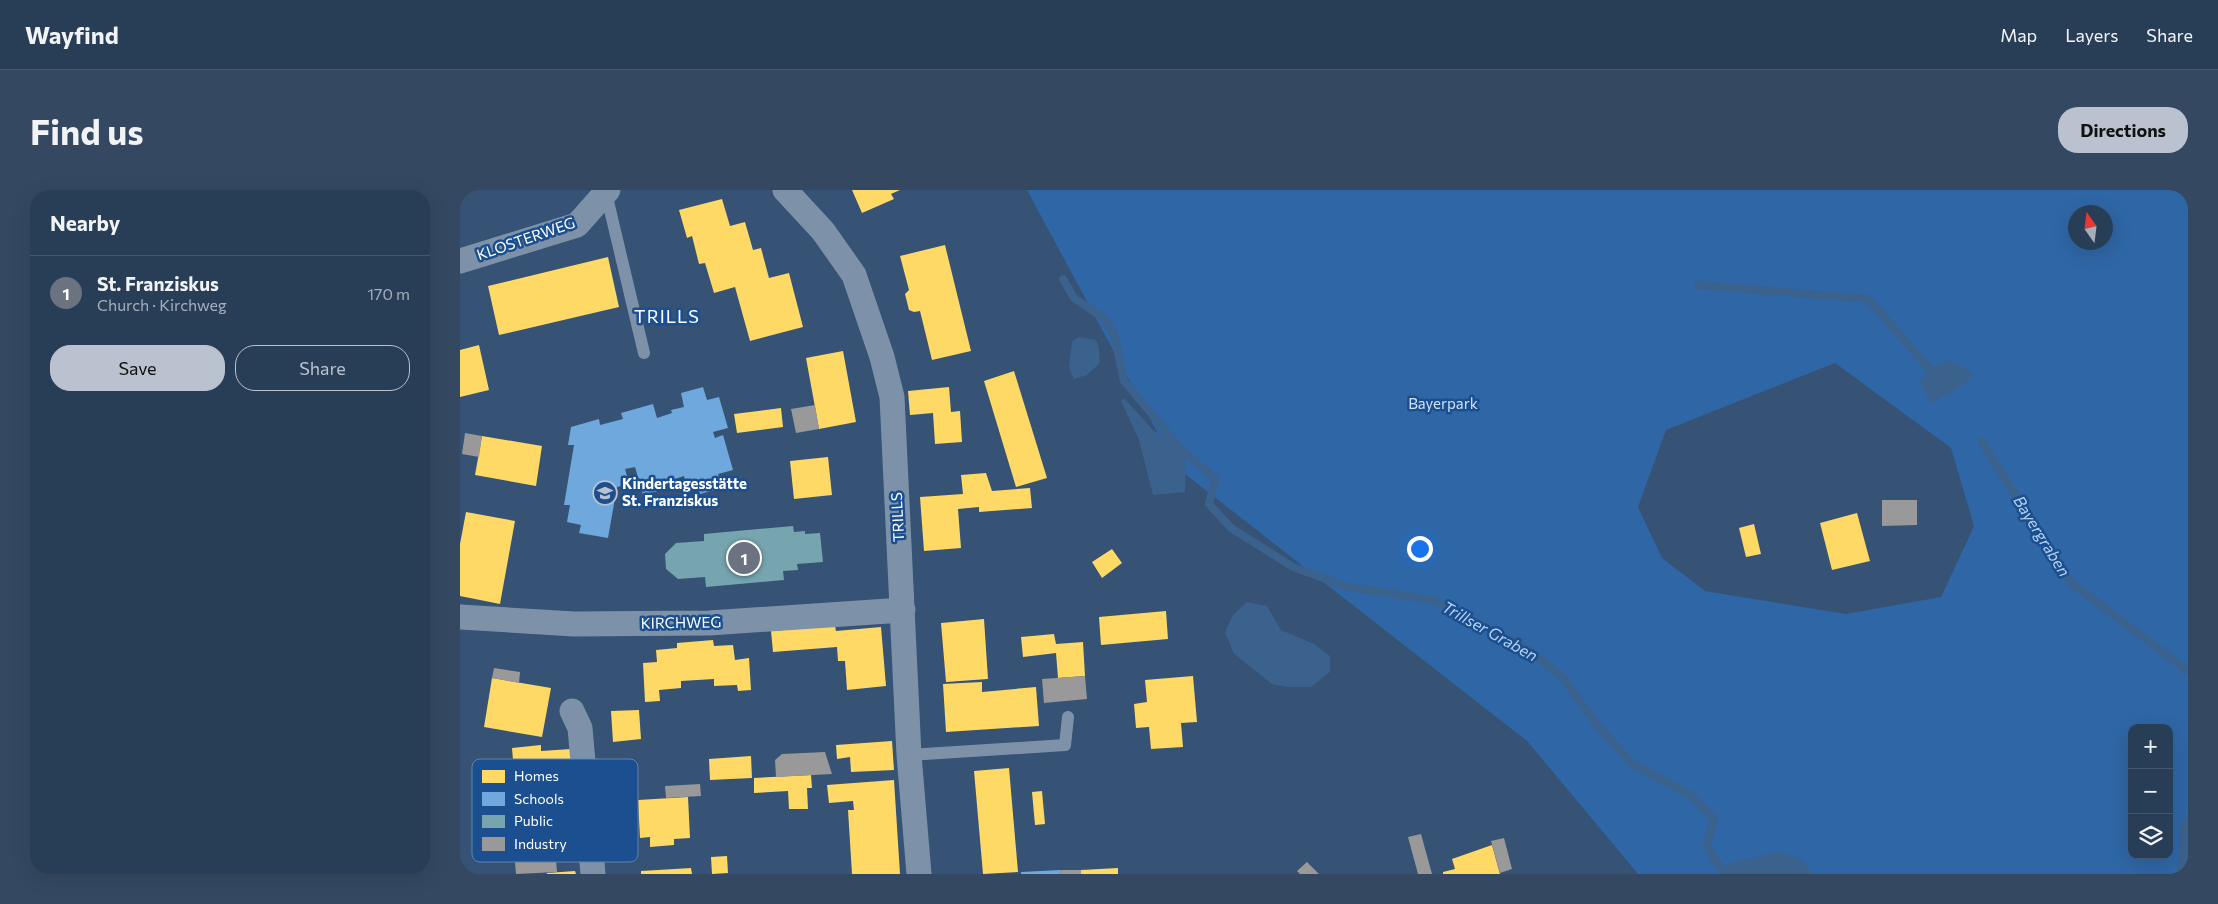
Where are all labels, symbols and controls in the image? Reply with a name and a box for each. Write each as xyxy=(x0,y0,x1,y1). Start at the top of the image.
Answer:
text: Wayfind xyxy=(25,20,119,49)
text: Map xyxy=(2000,24,2037,46)
text: Layers xyxy=(2065,24,2118,46)
text: Share xyxy=(2146,24,2193,46)
button: Directions xyxy=(2058,107,2188,153)
text: Find us xyxy=(30,109,144,152)
north arrow xyxy=(2068,205,2113,250)
text: Nearby xyxy=(50,210,120,235)
street label: KLOSTERWEG xyxy=(474,213,577,263)
text: St. Franziskus xyxy=(97,272,219,295)
text: 1 xyxy=(62,284,70,303)
text: 170 m xyxy=(367,284,410,303)
text: Church · Kirchweg xyxy=(97,295,227,314)
district label: TRILLS xyxy=(634,305,700,327)
button: Save xyxy=(50,345,225,391)
button: Share xyxy=(235,345,410,391)
park label: Bayerpark xyxy=(1408,394,1478,412)
place label: Kindertagesstätte St. Franziskus xyxy=(622,474,747,509)
school or university icon: Kindertagesstätte St. Franziskus xyxy=(592,480,618,506)
street label: TRILLS xyxy=(887,492,907,542)
water label: Bayergraben xyxy=(2010,492,2075,580)
your location xyxy=(1407,536,1433,562)
pin: 1 xyxy=(728,539,760,577)
water label: Trillser Graben xyxy=(1439,597,1541,665)
street label: KIRCHWEG xyxy=(640,612,722,632)
map controls xyxy=(2128,724,2173,859)
button: + xyxy=(2128,724,2173,769)
legend xyxy=(472,759,638,862)
text: Homes xyxy=(514,767,559,784)
button: − xyxy=(2128,769,2173,814)
text: Schools xyxy=(514,790,564,807)
text: Public xyxy=(514,812,553,829)
button: layers xyxy=(2128,814,2173,859)
text: Industry xyxy=(514,835,567,852)

